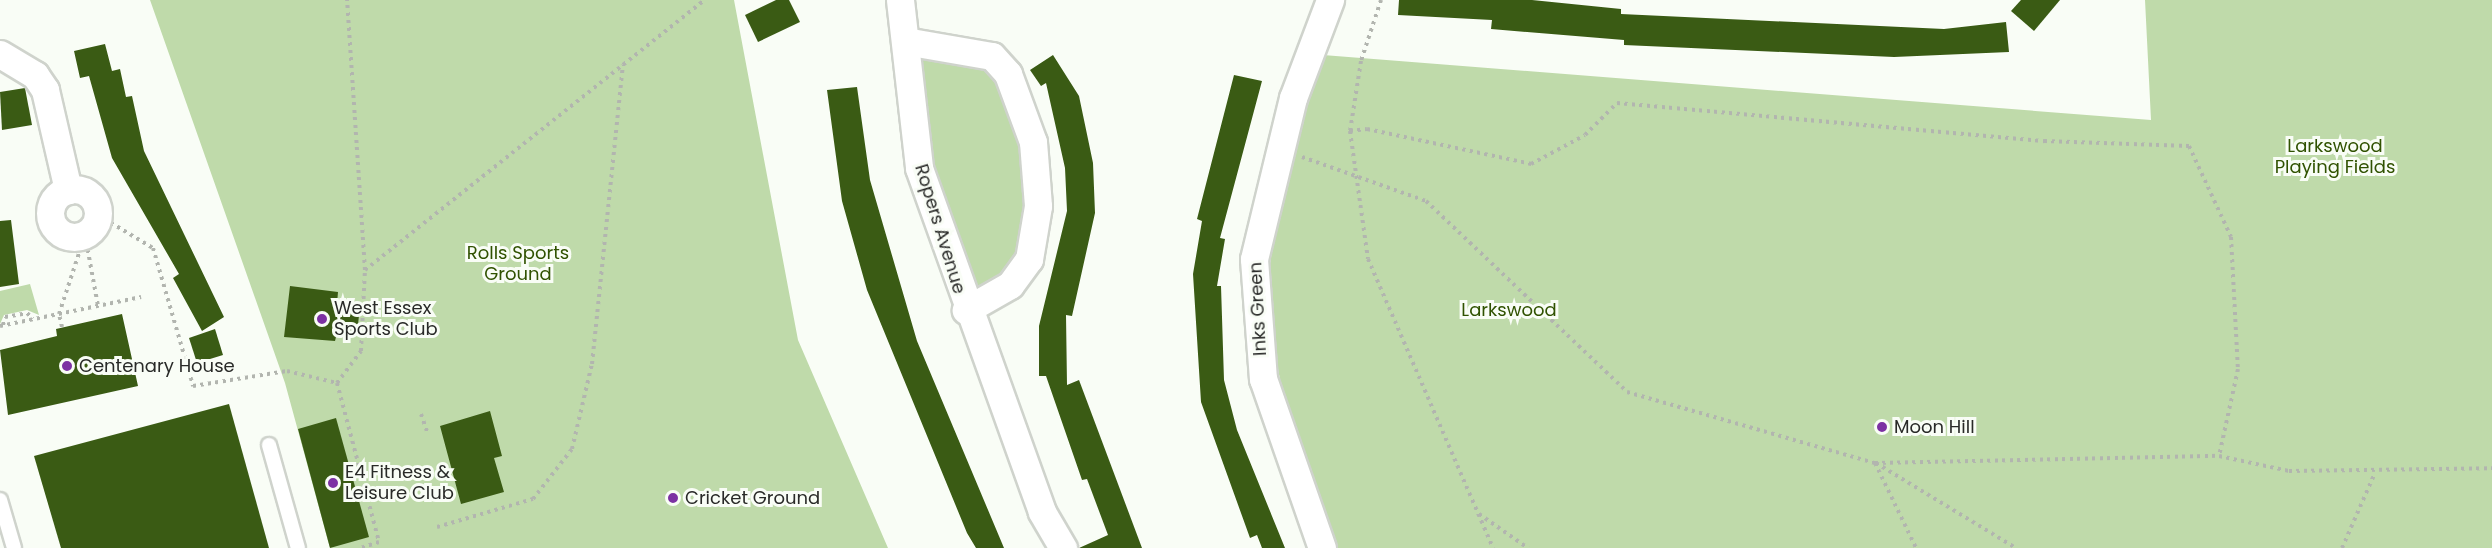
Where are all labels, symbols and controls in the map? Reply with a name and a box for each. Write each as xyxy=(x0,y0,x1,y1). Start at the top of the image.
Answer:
park label: Larkswood Playing Fields xyxy=(2275,136,2395,178)
street label: Ropers Avenue xyxy=(910,162,970,296)
park label: Rolls Sports Ground xyxy=(467,243,569,286)
street label: Inks Green xyxy=(1245,262,1271,356)
place label: West Essex Sports Club xyxy=(334,298,438,340)
park label: Larkswood xyxy=(1461,299,1557,321)
marker: West Essex Sports Club xyxy=(315,312,329,326)
place label: Centenary House xyxy=(79,355,235,377)
marker: Centenary House xyxy=(60,359,74,373)
place label: Moon Hill xyxy=(1894,416,1975,438)
marker: Moon Hill xyxy=(1875,420,1889,434)
place label: E4 Fitness & Leisure Club xyxy=(345,462,454,504)
marker: E4 Fitness & Leisure Club xyxy=(326,476,340,490)
place label: Cricket Ground xyxy=(685,487,820,509)
marker: Cricket Ground xyxy=(666,491,680,505)

